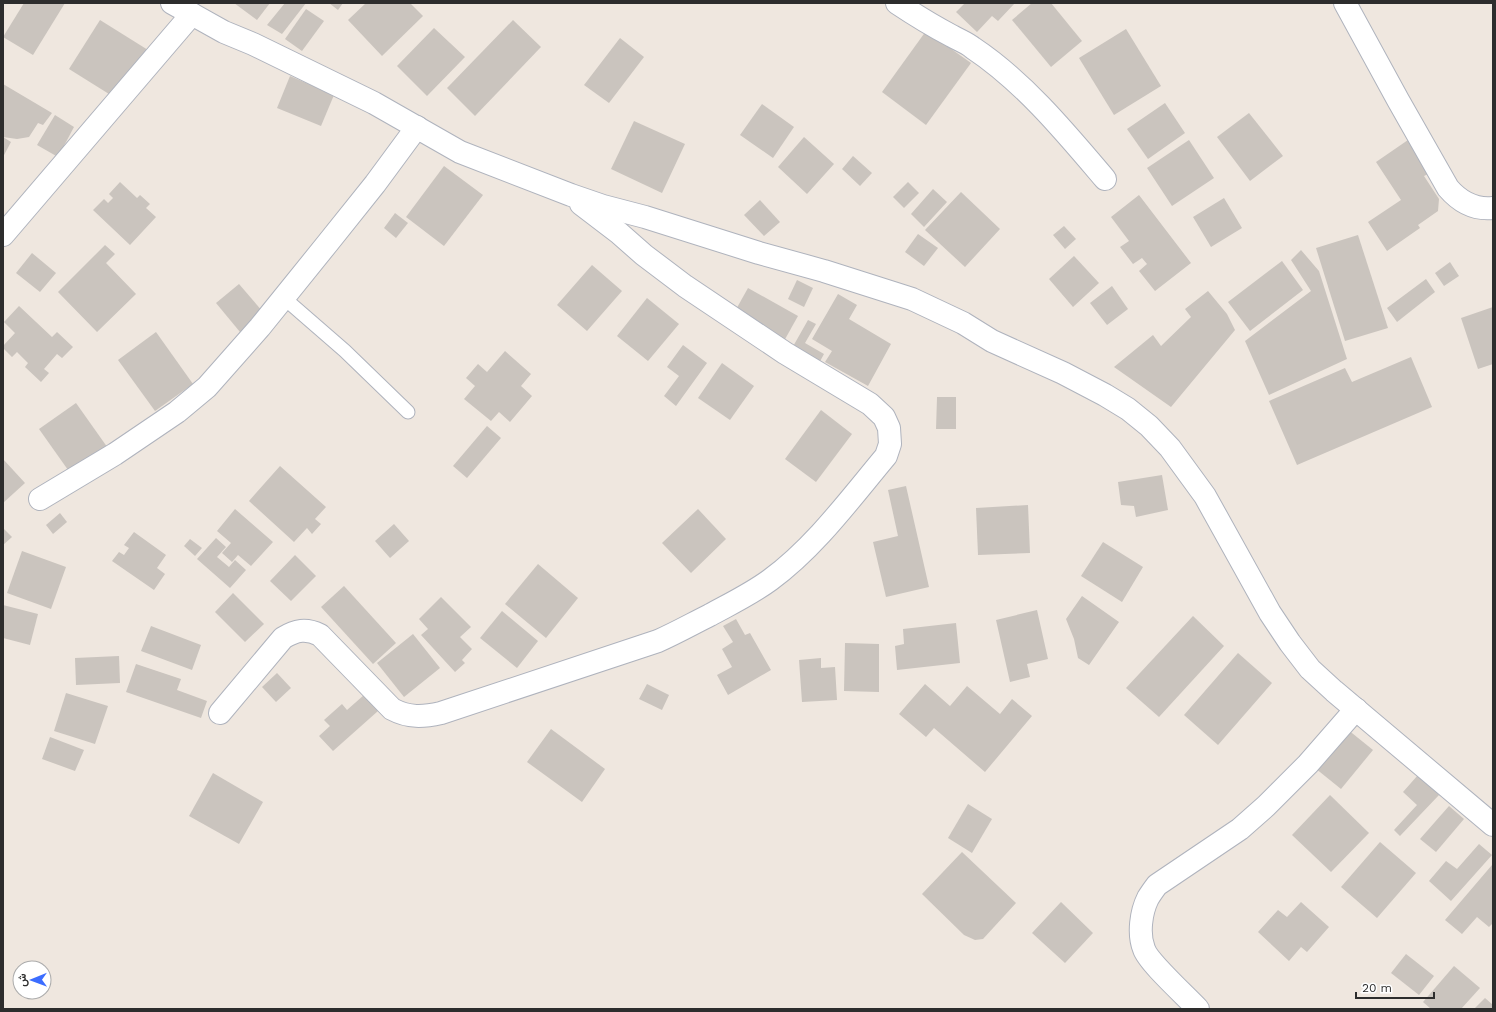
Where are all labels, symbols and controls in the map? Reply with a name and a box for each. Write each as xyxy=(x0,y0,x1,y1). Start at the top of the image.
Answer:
north arrow xyxy=(12,960,52,1000)
text: ش xyxy=(16,973,29,987)
scale bar xyxy=(1356,974,1434,1000)
text: 20 m xyxy=(1362,981,1392,995)

